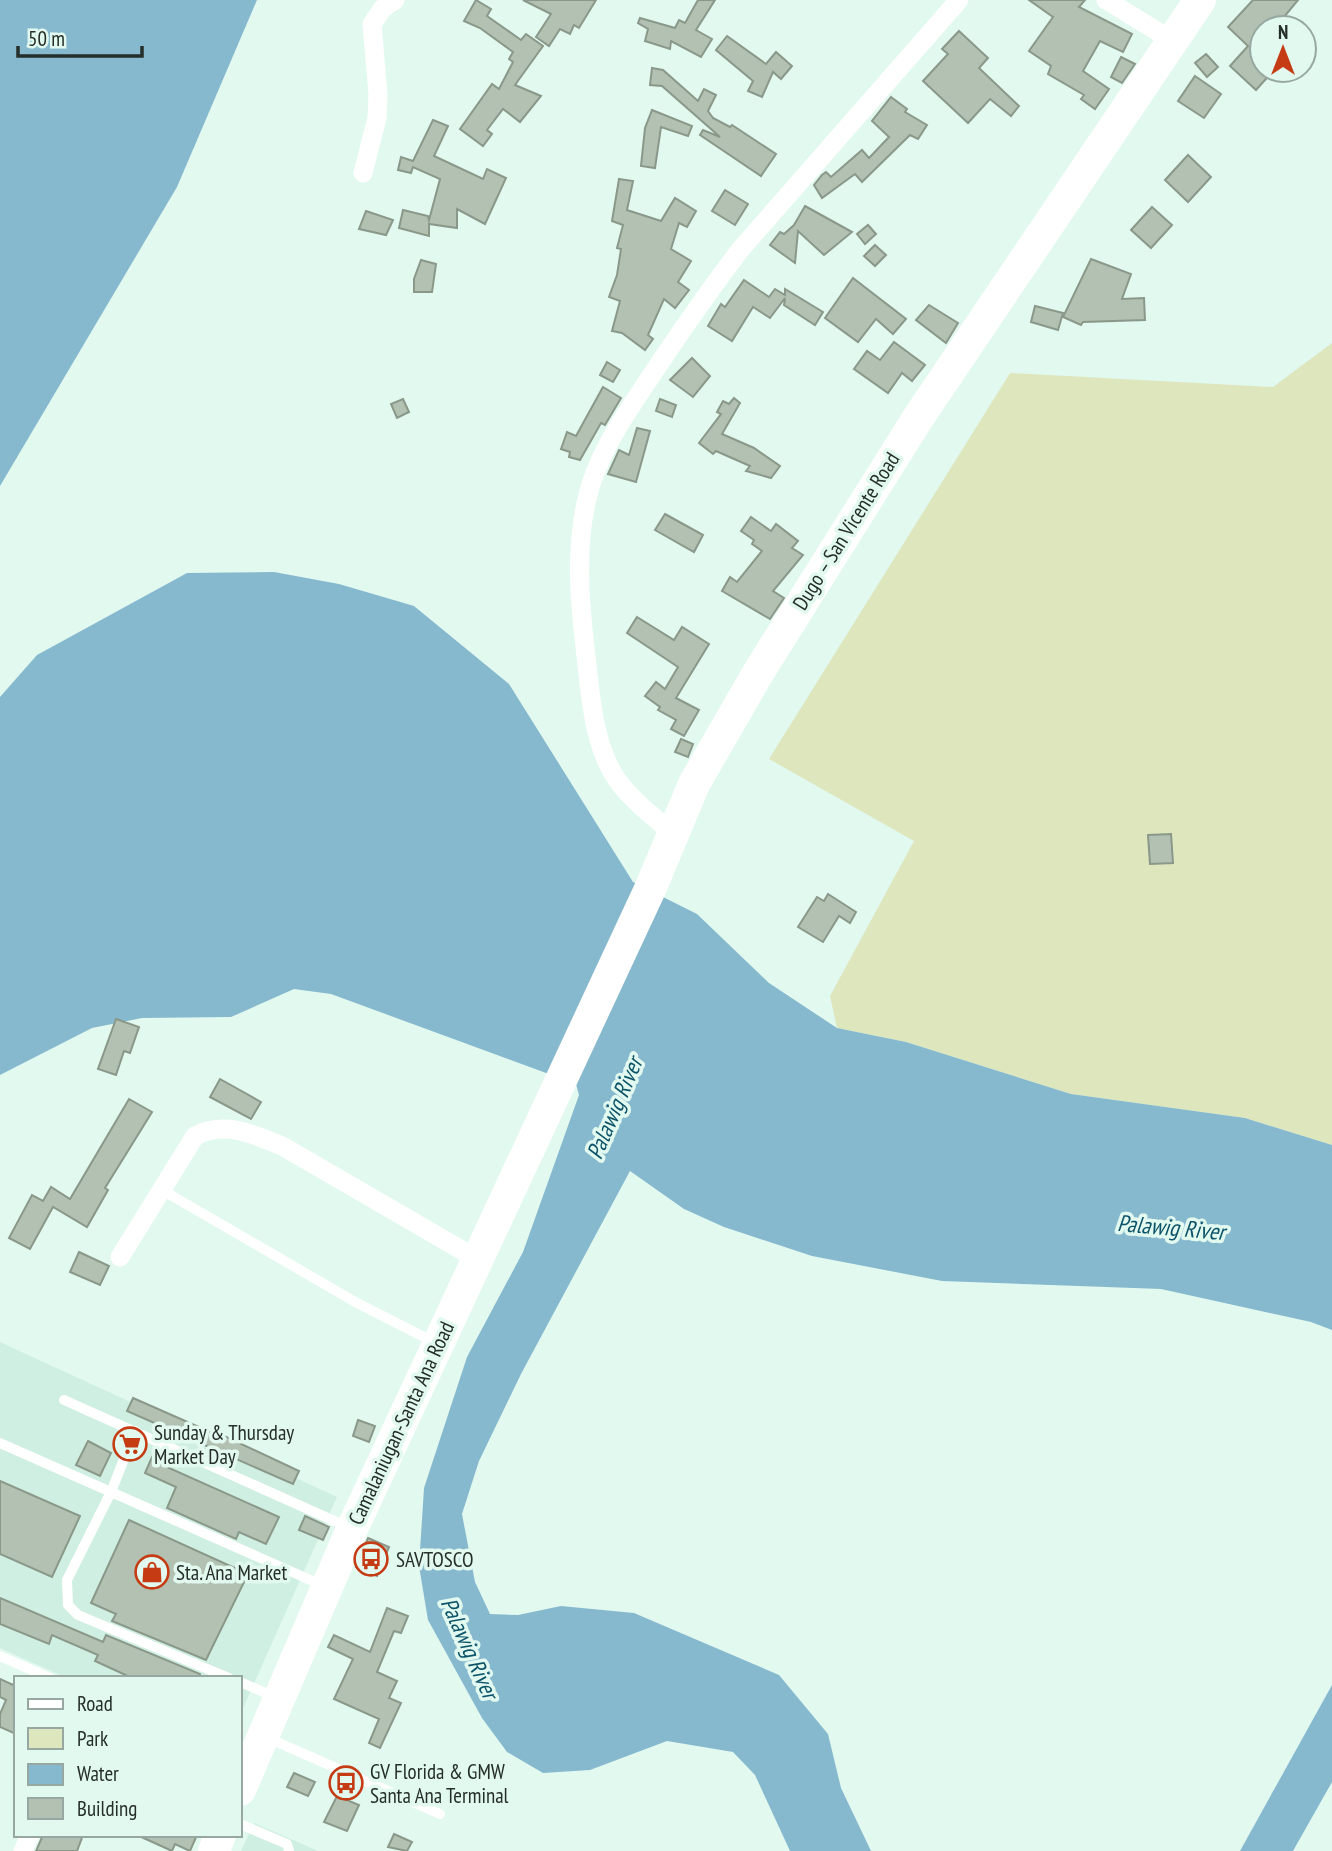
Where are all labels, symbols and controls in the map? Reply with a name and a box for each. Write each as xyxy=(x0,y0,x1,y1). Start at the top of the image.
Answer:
scale bar xyxy=(18,14,142,58)
north arrow xyxy=(1248,14,1318,84)
text: N xyxy=(1278,20,1288,44)
text: 50 m xyxy=(28,25,65,52)
street label: Dugo – San Vicente Road xyxy=(787,447,905,615)
water label: Palawig River xyxy=(580,1049,650,1163)
water label: Palawig River xyxy=(1116,1208,1230,1246)
street label: Camalaniugan-Santa Ana Road xyxy=(342,1317,460,1529)
place label: Sunday & Thursday Market Day xyxy=(154,1419,294,1470)
supermarket icon: Sunday & Thursday Market Day xyxy=(111,1425,149,1463)
bus stop icon: SAVTOSCO xyxy=(352,1540,390,1578)
place label: SAVTOSCO xyxy=(396,1546,473,1573)
shop icon: Sta. Ana Market xyxy=(133,1553,171,1591)
place label: Sta. Ana Market xyxy=(176,1559,288,1586)
water label: Palawig River xyxy=(435,1593,507,1706)
legend xyxy=(14,1676,242,1837)
text: Road xyxy=(77,1690,113,1717)
text: Park xyxy=(77,1725,108,1752)
place label: GV Florida & GMW Santa Ana Terminal xyxy=(370,1758,509,1809)
text: Water xyxy=(77,1760,119,1787)
bus stop icon: GV Florida & GMW Santa Ana Terminal xyxy=(327,1764,365,1802)
text: Building xyxy=(77,1795,137,1822)

